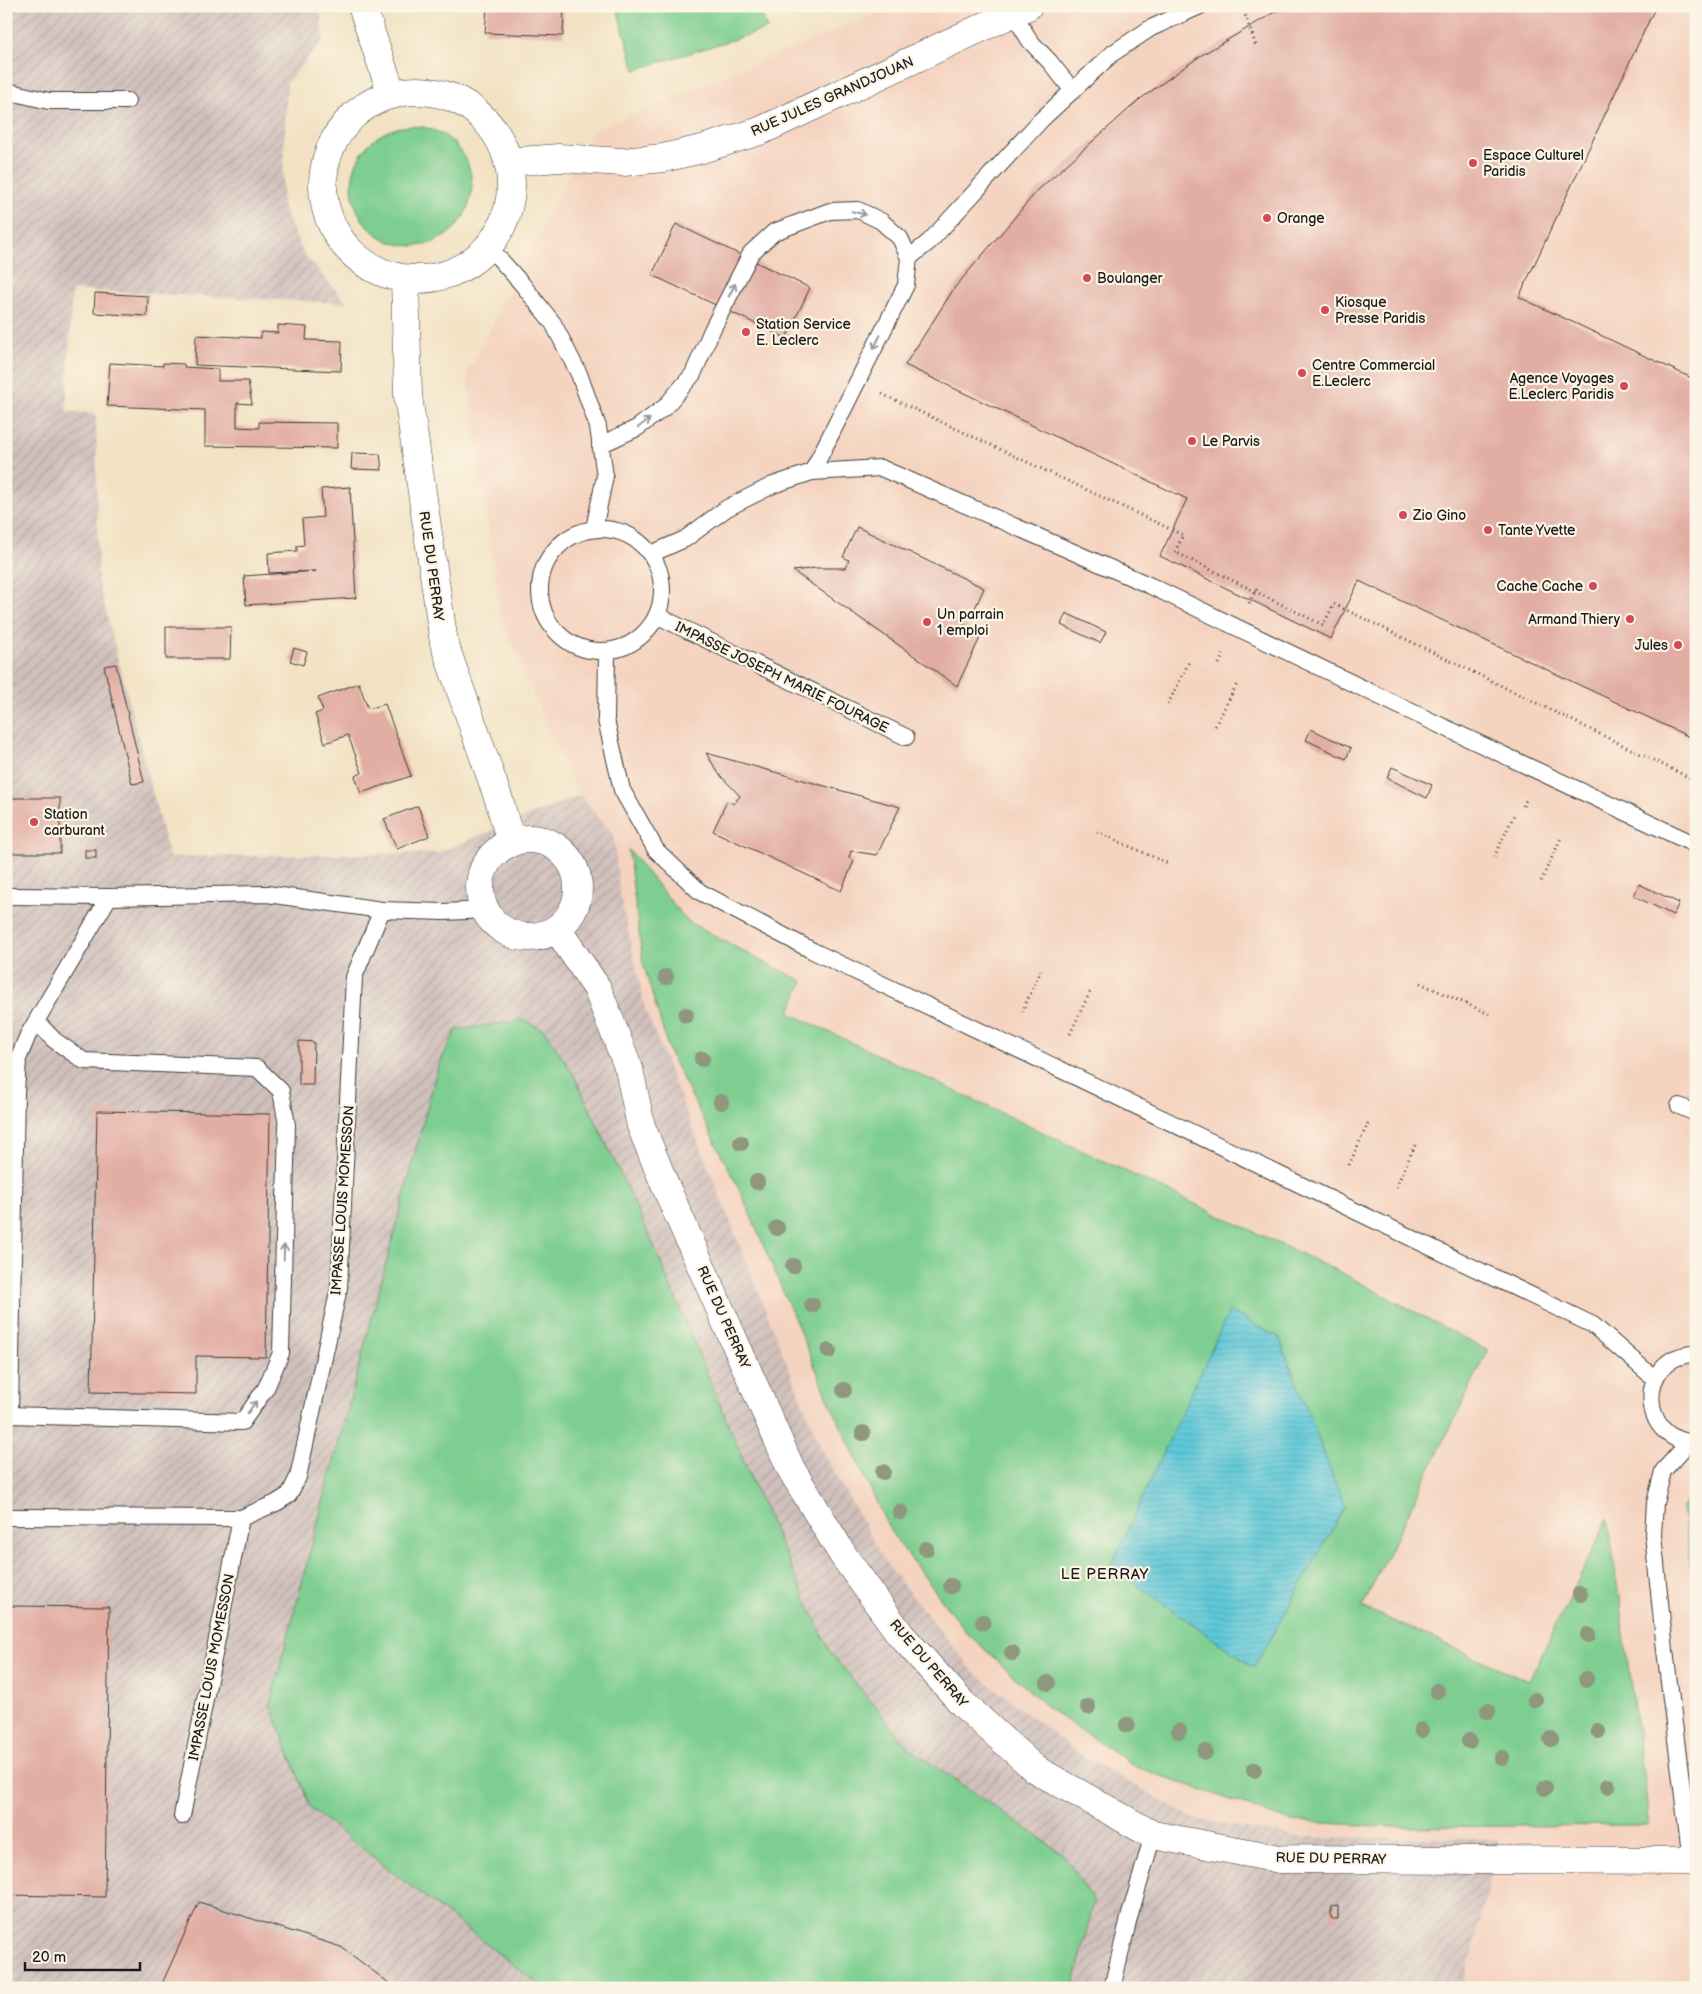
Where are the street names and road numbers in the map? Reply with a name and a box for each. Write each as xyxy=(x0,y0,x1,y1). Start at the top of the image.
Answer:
street label: RUE JULES GRANDJOUAN xyxy=(748,53,916,140)
street label: RUE DU PERRAY xyxy=(415,510,448,623)
street label: IMPASSE JOSEPH MARIE FOURAGE xyxy=(672,618,891,737)
street label: IMPASSE LOUIS MOMESSON xyxy=(327,1105,358,1295)
street label: RUE DU PERRAY xyxy=(693,1263,754,1372)
street label: IMPASSE LOUIS MOMESSON xyxy=(185,1572,238,1762)
street label: RUE DU PERRAY xyxy=(886,1616,972,1711)
street label: RUE DU PERRAY xyxy=(1275,1849,1387,1868)

